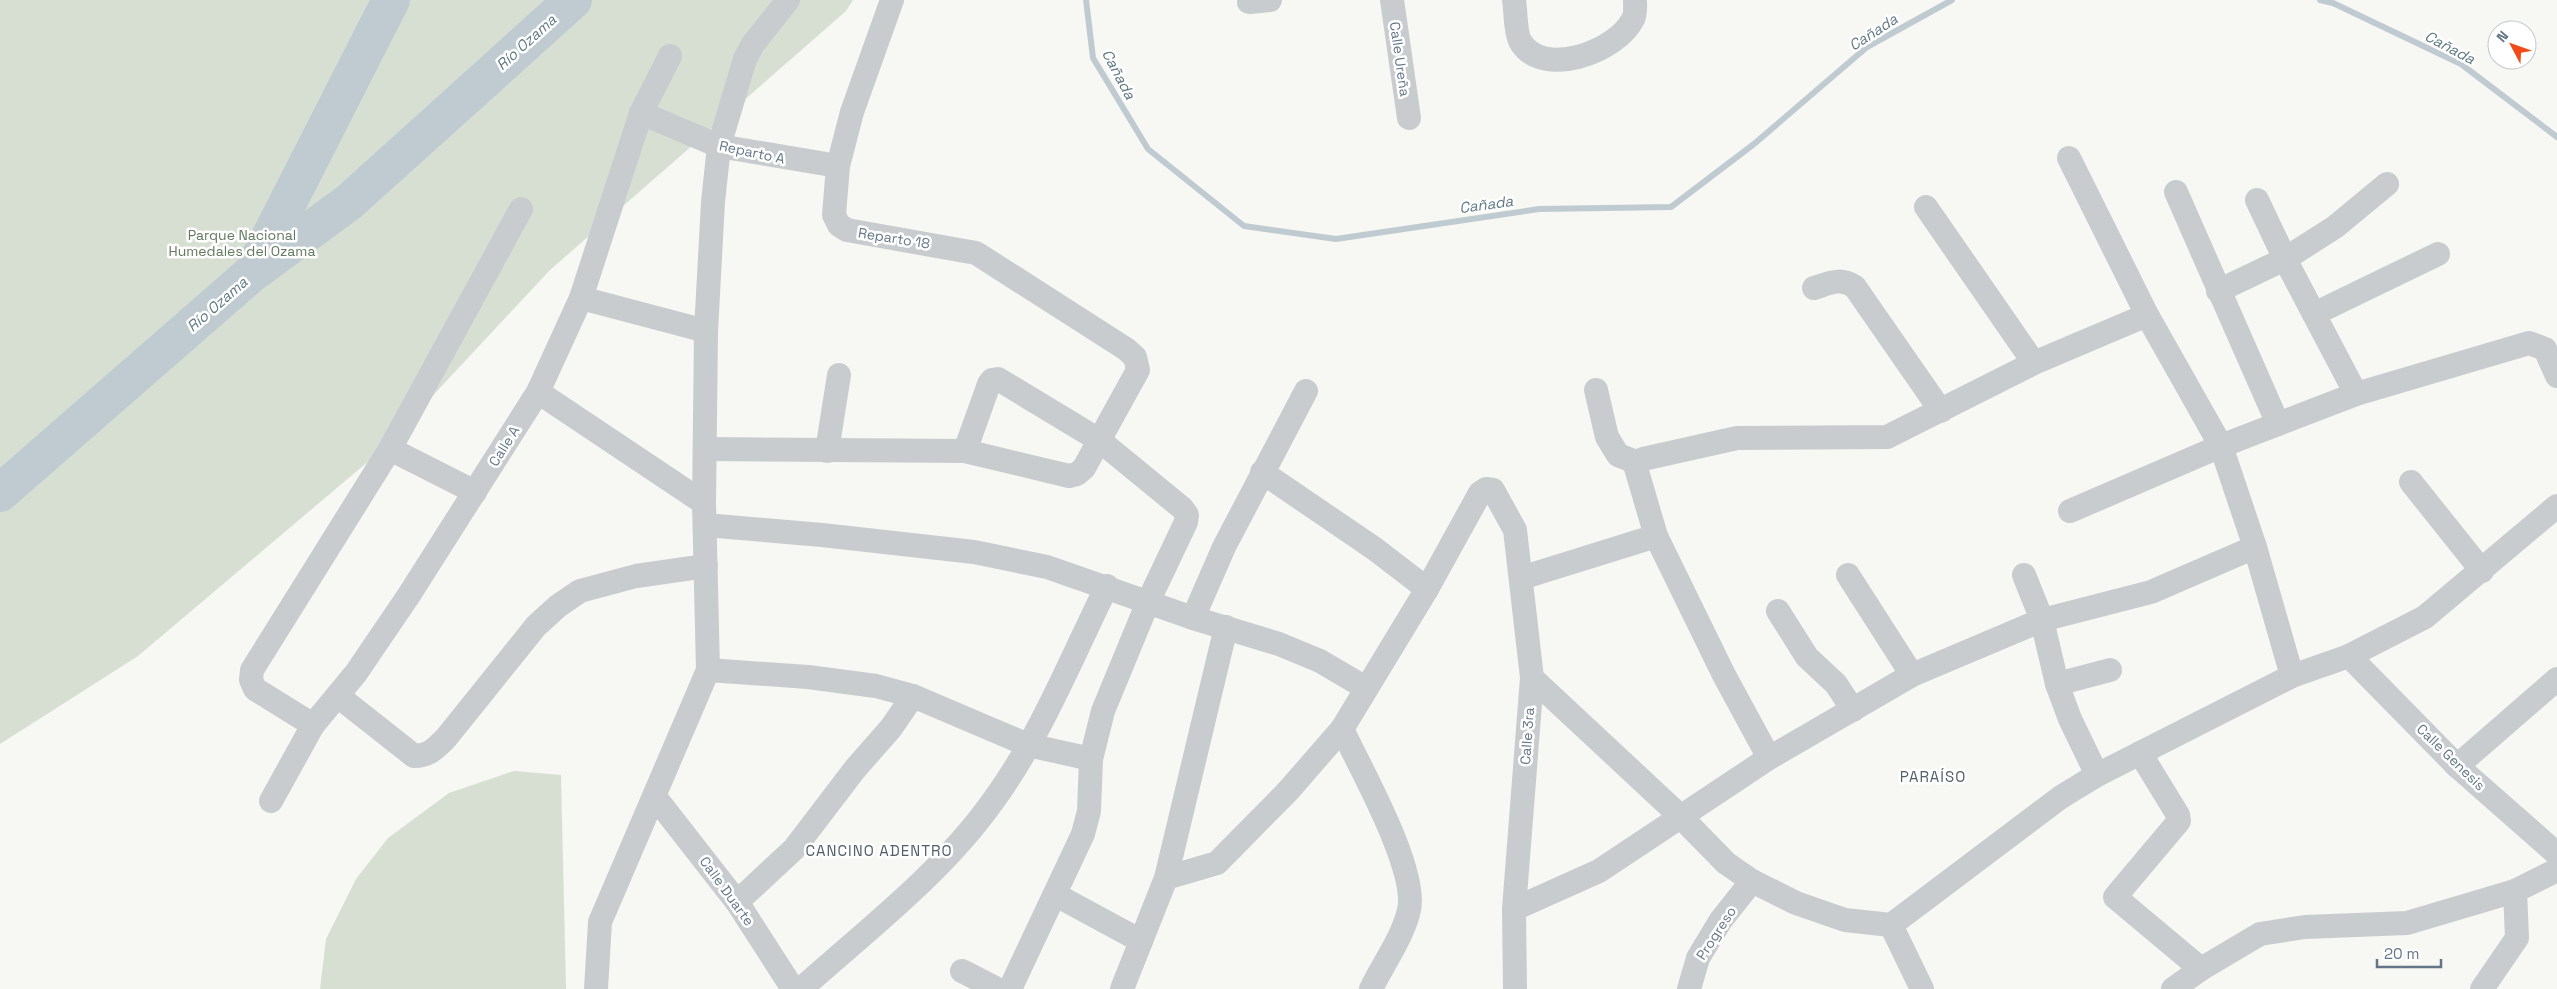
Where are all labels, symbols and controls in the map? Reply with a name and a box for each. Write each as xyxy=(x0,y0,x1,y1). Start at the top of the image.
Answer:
water label: Cañada xyxy=(1845,9,1901,55)
water label: Río Ozama xyxy=(492,10,560,74)
north arrow xyxy=(2487,20,2537,70)
street label: Calle Ureña xyxy=(1386,21,1414,97)
water label: Cañada xyxy=(2422,26,2479,68)
text: N xyxy=(2492,27,2512,46)
water label: Cañada xyxy=(1098,46,1140,103)
street label: Reparto A xyxy=(718,136,787,168)
water label: Cañada xyxy=(1458,191,1515,217)
street label: Reparto 18 xyxy=(857,223,931,253)
park label: Parque Nacional Humedales del Ozama xyxy=(169,226,315,260)
water label: Río Ozama xyxy=(183,272,252,336)
street label: Calle A xyxy=(485,422,523,470)
street label: Calle 3ra xyxy=(1516,707,1538,765)
street label: Calle Genesis xyxy=(2413,720,2489,794)
district label: PARAÍSO xyxy=(1900,767,1966,786)
district label: CANCINO ADENTRO xyxy=(805,841,953,860)
street label: Calle Duarte xyxy=(696,853,758,929)
street label: Progreso xyxy=(1692,903,1740,963)
scale bar xyxy=(2377,936,2441,968)
text: 20 m xyxy=(2384,944,2419,963)

